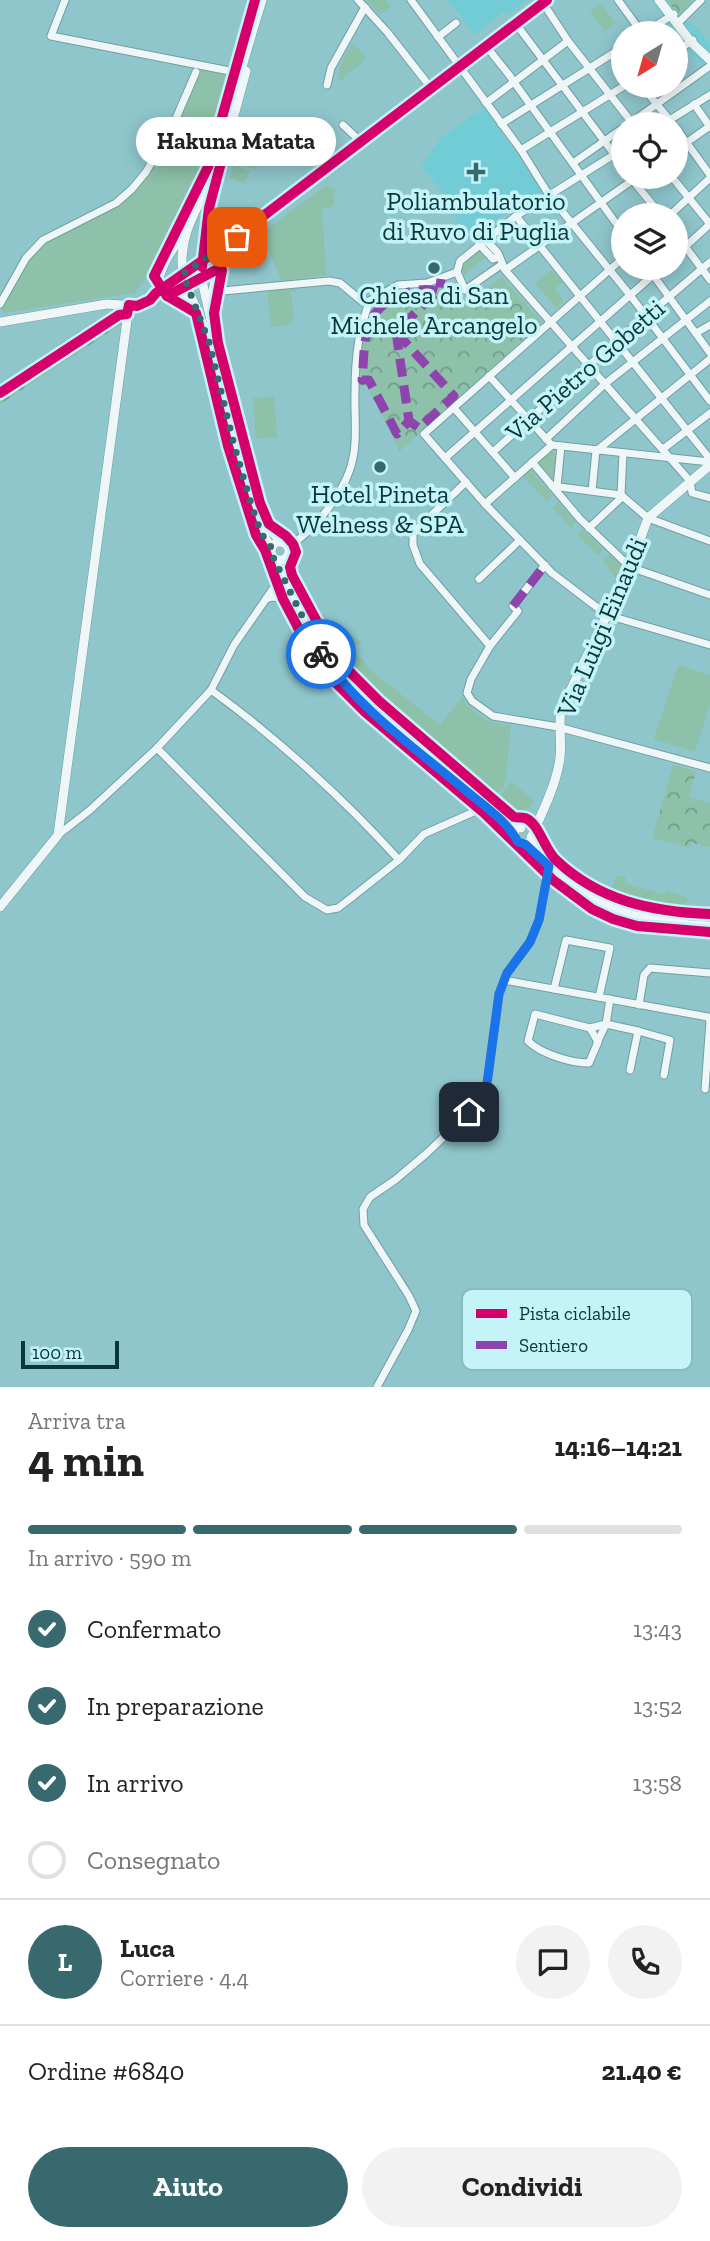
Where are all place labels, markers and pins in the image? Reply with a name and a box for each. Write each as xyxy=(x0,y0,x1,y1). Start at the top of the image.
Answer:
callout: Hakuna Matata xyxy=(137,118,337,167)
marker: Poliambulatorio di Ruvo di Puglia xyxy=(466,162,486,182)
place label: Poliambulatorio di Ruvo di Puglia xyxy=(382,185,570,247)
pin xyxy=(207,207,267,267)
marker: Chiesa di San Michele Arcangelo xyxy=(426,260,442,276)
place label: Chiesa di San Michele Arcangelo xyxy=(330,279,538,341)
marker: Hotel Pineta Welness & SPA xyxy=(372,459,388,475)
place label: Hotel Pineta Welness & SPA xyxy=(296,478,465,540)
pin xyxy=(439,1082,499,1142)

